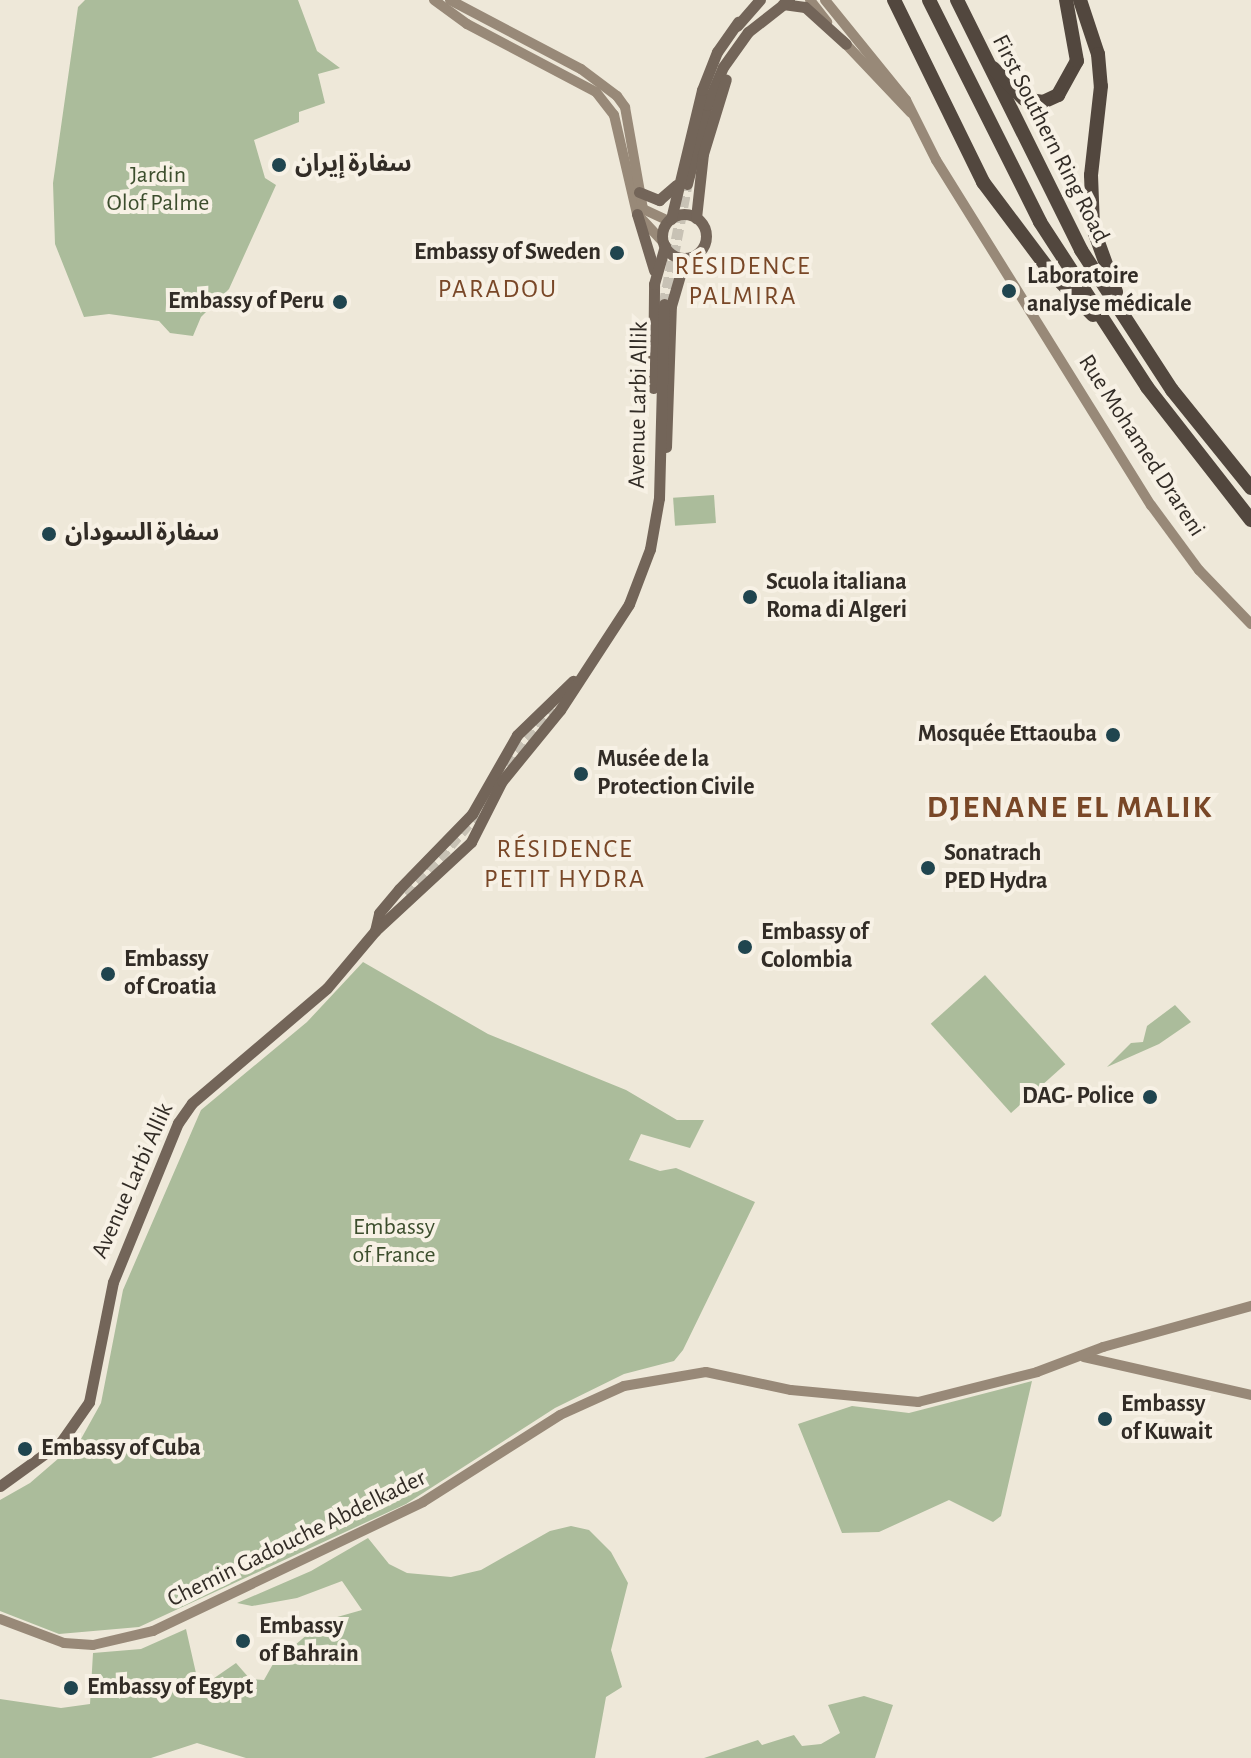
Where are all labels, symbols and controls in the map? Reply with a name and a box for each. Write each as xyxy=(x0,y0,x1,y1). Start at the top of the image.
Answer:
street label: First Southern Ring Road xyxy=(985,30,1115,248)
place label: سفارة إيران xyxy=(295,151,412,179)
marker: سفارة إيران xyxy=(270,156,288,174)
park label: Jardin Olof Palme xyxy=(107,162,209,218)
place label: Embassy of Sweden xyxy=(414,239,601,267)
marker: Embassy of Sweden xyxy=(608,244,626,262)
district label: RÉSIDENCE PALMIRA xyxy=(675,251,811,312)
place label: Laboratoire analyse médicale xyxy=(1027,263,1192,319)
district label: PARADOU xyxy=(438,274,558,306)
marker: Laboratoire analyse médicale xyxy=(998,280,1020,302)
place label: Embassy of Peru xyxy=(168,288,324,316)
marker: Embassy of Peru xyxy=(331,293,349,311)
street label: Avenue Larbi Allik xyxy=(623,321,655,489)
street label: Rue Mohamed Drareni xyxy=(1071,350,1211,542)
place label: سفارة السودان xyxy=(65,520,219,548)
marker: سفارة السودان xyxy=(40,525,58,543)
place label: Scuola italiana Roma di Algeri xyxy=(766,569,907,625)
marker: Scuola italiana Roma di Algeri xyxy=(741,588,759,606)
place label: Mosquée Ettaouba xyxy=(918,721,1097,749)
marker: Mosquée Ettaouba xyxy=(1104,726,1122,744)
place label: Musée de la Protection Civile xyxy=(597,746,754,802)
marker: Musée de la Protection Civile xyxy=(572,765,590,783)
district label: DJENANE EL MALIK xyxy=(927,788,1213,826)
district label: RÉSIDENCE PETIT HYDRA xyxy=(484,834,646,896)
place label: Sonatrach PED Hydra xyxy=(944,840,1048,896)
marker: Sonatrach PED Hydra xyxy=(919,859,937,877)
place label: Embassy of Colombia xyxy=(761,919,868,975)
marker: Embassy of Colombia xyxy=(736,938,754,956)
place label: Embassy of Croatia xyxy=(124,946,217,1002)
marker: Embassy of Croatia xyxy=(99,965,117,983)
place label: DAG- Police xyxy=(1022,1083,1134,1111)
marker: DAG- Police xyxy=(1141,1088,1159,1106)
street label: Avenue Larbi Allik xyxy=(86,1099,180,1263)
park label: Embassy of France xyxy=(352,1214,436,1270)
place label: Embassy of Kuwait xyxy=(1121,1391,1212,1447)
marker: Embassy of Kuwait xyxy=(1096,1410,1114,1428)
place label: Embassy of Cuba xyxy=(41,1435,201,1463)
marker: Embassy of Cuba xyxy=(16,1440,34,1458)
street label: Chemin Gadouche Abdelkader xyxy=(163,1464,431,1614)
place label: Embassy of Bahrain xyxy=(259,1613,359,1669)
marker: Embassy of Bahrain xyxy=(234,1632,252,1650)
place label: Embassy of Egypt xyxy=(87,1674,253,1702)
marker: Embassy of Egypt xyxy=(62,1679,80,1697)

